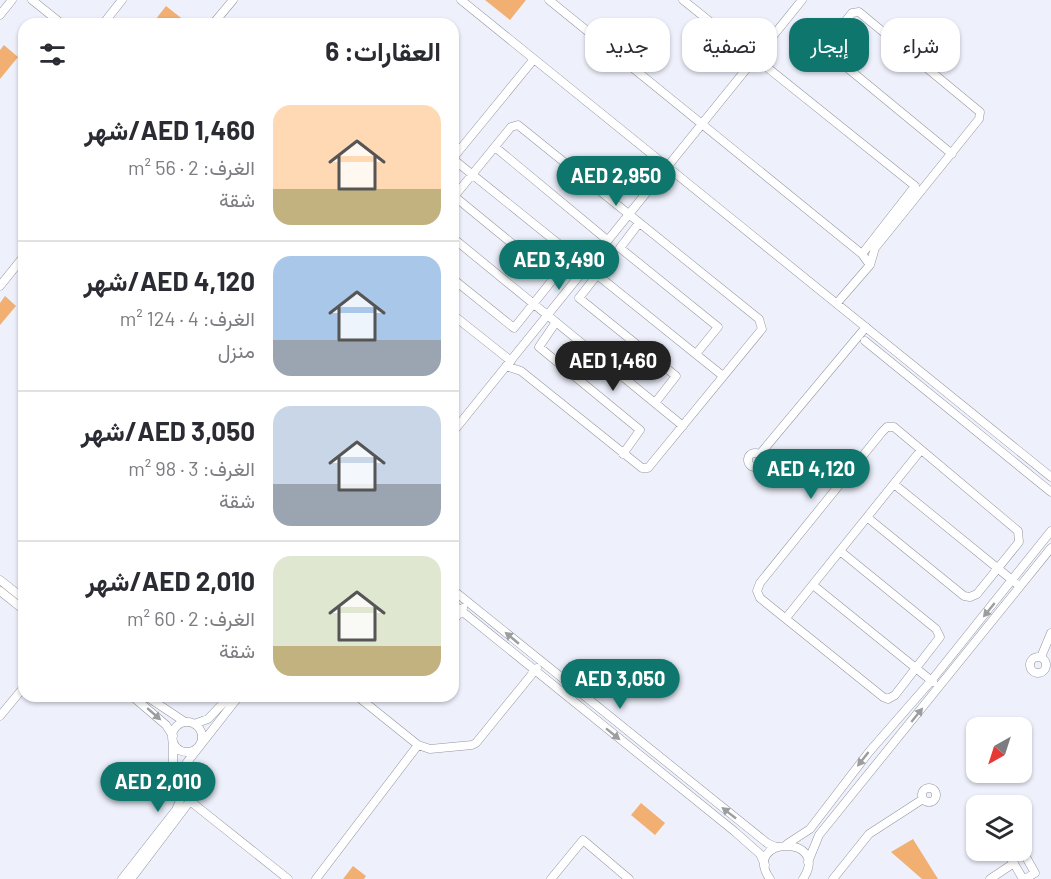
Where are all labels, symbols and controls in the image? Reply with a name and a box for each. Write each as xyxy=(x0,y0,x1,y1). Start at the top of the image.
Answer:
chip: جديد xyxy=(585,18,670,72)
chip: تصفية xyxy=(682,18,777,72)
chip: إيجار xyxy=(789,18,869,72)
chip: شراء xyxy=(881,18,960,72)
text: العقارات: 6 xyxy=(325,35,441,66)
icon: filters xyxy=(36,38,69,71)
text: AED 1,460/شهر xyxy=(84,114,255,145)
icon: home xyxy=(321,129,393,201)
text: الغرف: 2 · 56 m² xyxy=(128,155,255,179)
pin: AED 2,950 xyxy=(547,156,685,207)
text: AED 2,950 xyxy=(571,163,661,187)
text: شقة xyxy=(219,187,255,211)
pin: AED 3,490 xyxy=(490,240,628,291)
text: AED 3,490 xyxy=(513,247,605,271)
text: AED 4,120/شهر xyxy=(84,265,255,296)
icon: home xyxy=(321,280,393,352)
text: الغرف: 4 · 124 m² xyxy=(120,306,255,330)
text: منزل xyxy=(218,338,255,362)
pin: AED 1,460 xyxy=(544,341,682,392)
text: AED 1,460 xyxy=(569,348,657,372)
text: AED 3,050/شهر xyxy=(81,415,255,446)
icon: home xyxy=(321,430,393,502)
pin: AED 4,120 xyxy=(742,449,880,500)
text: الغرف: 3 · 98 m² xyxy=(128,456,255,480)
text: AED 4,120 xyxy=(767,456,855,480)
text: شقة xyxy=(219,488,255,512)
text: AED 2,010/شهر xyxy=(85,565,255,596)
icon: home xyxy=(321,580,393,652)
one-way arrow xyxy=(982,602,995,618)
text: الغرف: 2 · 60 m² xyxy=(127,606,255,630)
one-way arrow xyxy=(504,631,520,644)
text: شقة xyxy=(219,638,255,662)
pin: AED 3,050 xyxy=(551,659,689,710)
text: AED 3,050 xyxy=(575,666,665,690)
one-way arrow xyxy=(146,707,161,720)
one-way arrow xyxy=(910,707,922,722)
north arrow xyxy=(966,717,1032,783)
map controls xyxy=(966,717,1032,861)
one-way arrow xyxy=(605,727,621,740)
one-way arrow xyxy=(858,752,870,767)
pin: AED 2,010 xyxy=(89,762,227,813)
text: AED 2,010 xyxy=(114,769,202,793)
button: layers xyxy=(966,795,1032,861)
one-way arrow xyxy=(721,806,737,819)

